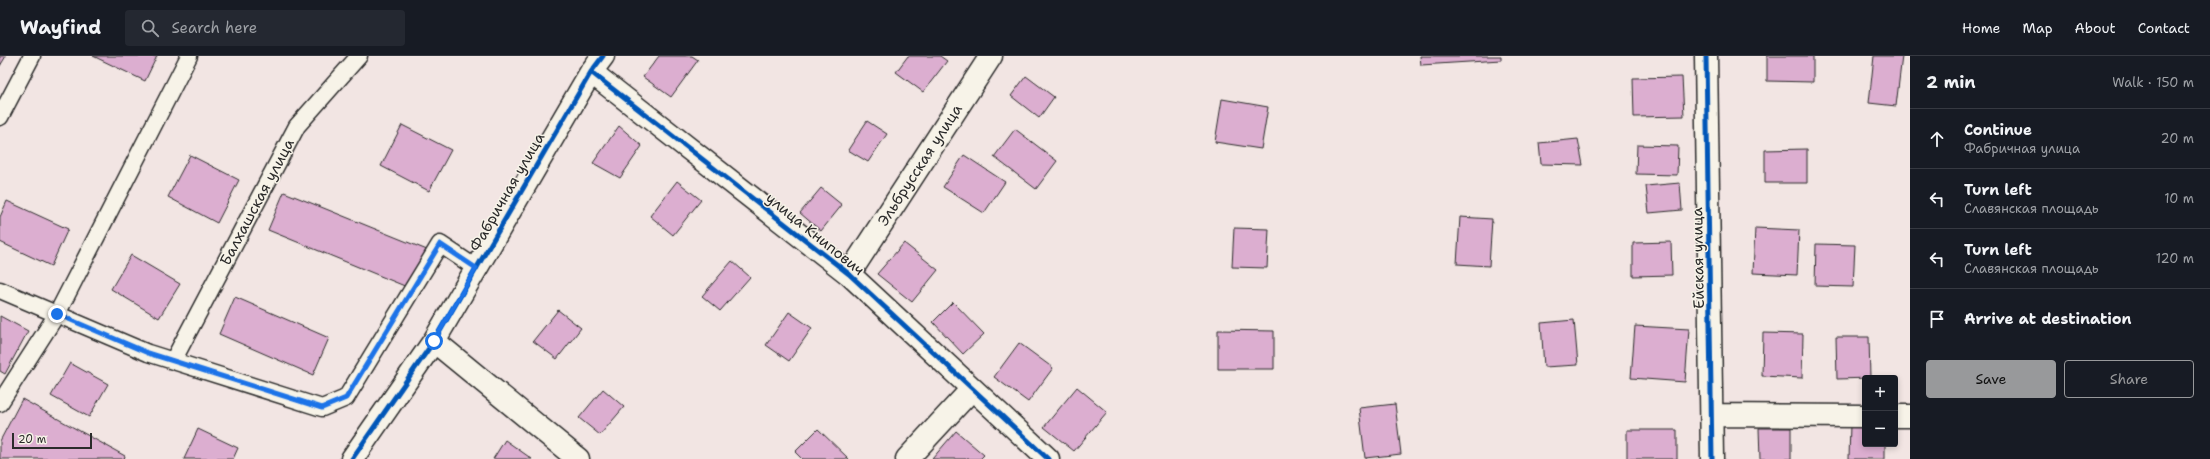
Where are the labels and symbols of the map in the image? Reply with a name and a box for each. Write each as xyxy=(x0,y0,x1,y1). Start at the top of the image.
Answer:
street label: Эльбрусская улица xyxy=(873,100,967,230)
street label: Фабричная улица xyxy=(465,128,549,255)
street label: Балхашская улица xyxy=(215,135,299,269)
street label: улица Книпович xyxy=(762,188,868,280)
street label: Ейская улица xyxy=(1687,206,1709,309)
route end xyxy=(48,305,66,323)
route start xyxy=(425,332,443,350)
scale bar xyxy=(12,431,92,450)

